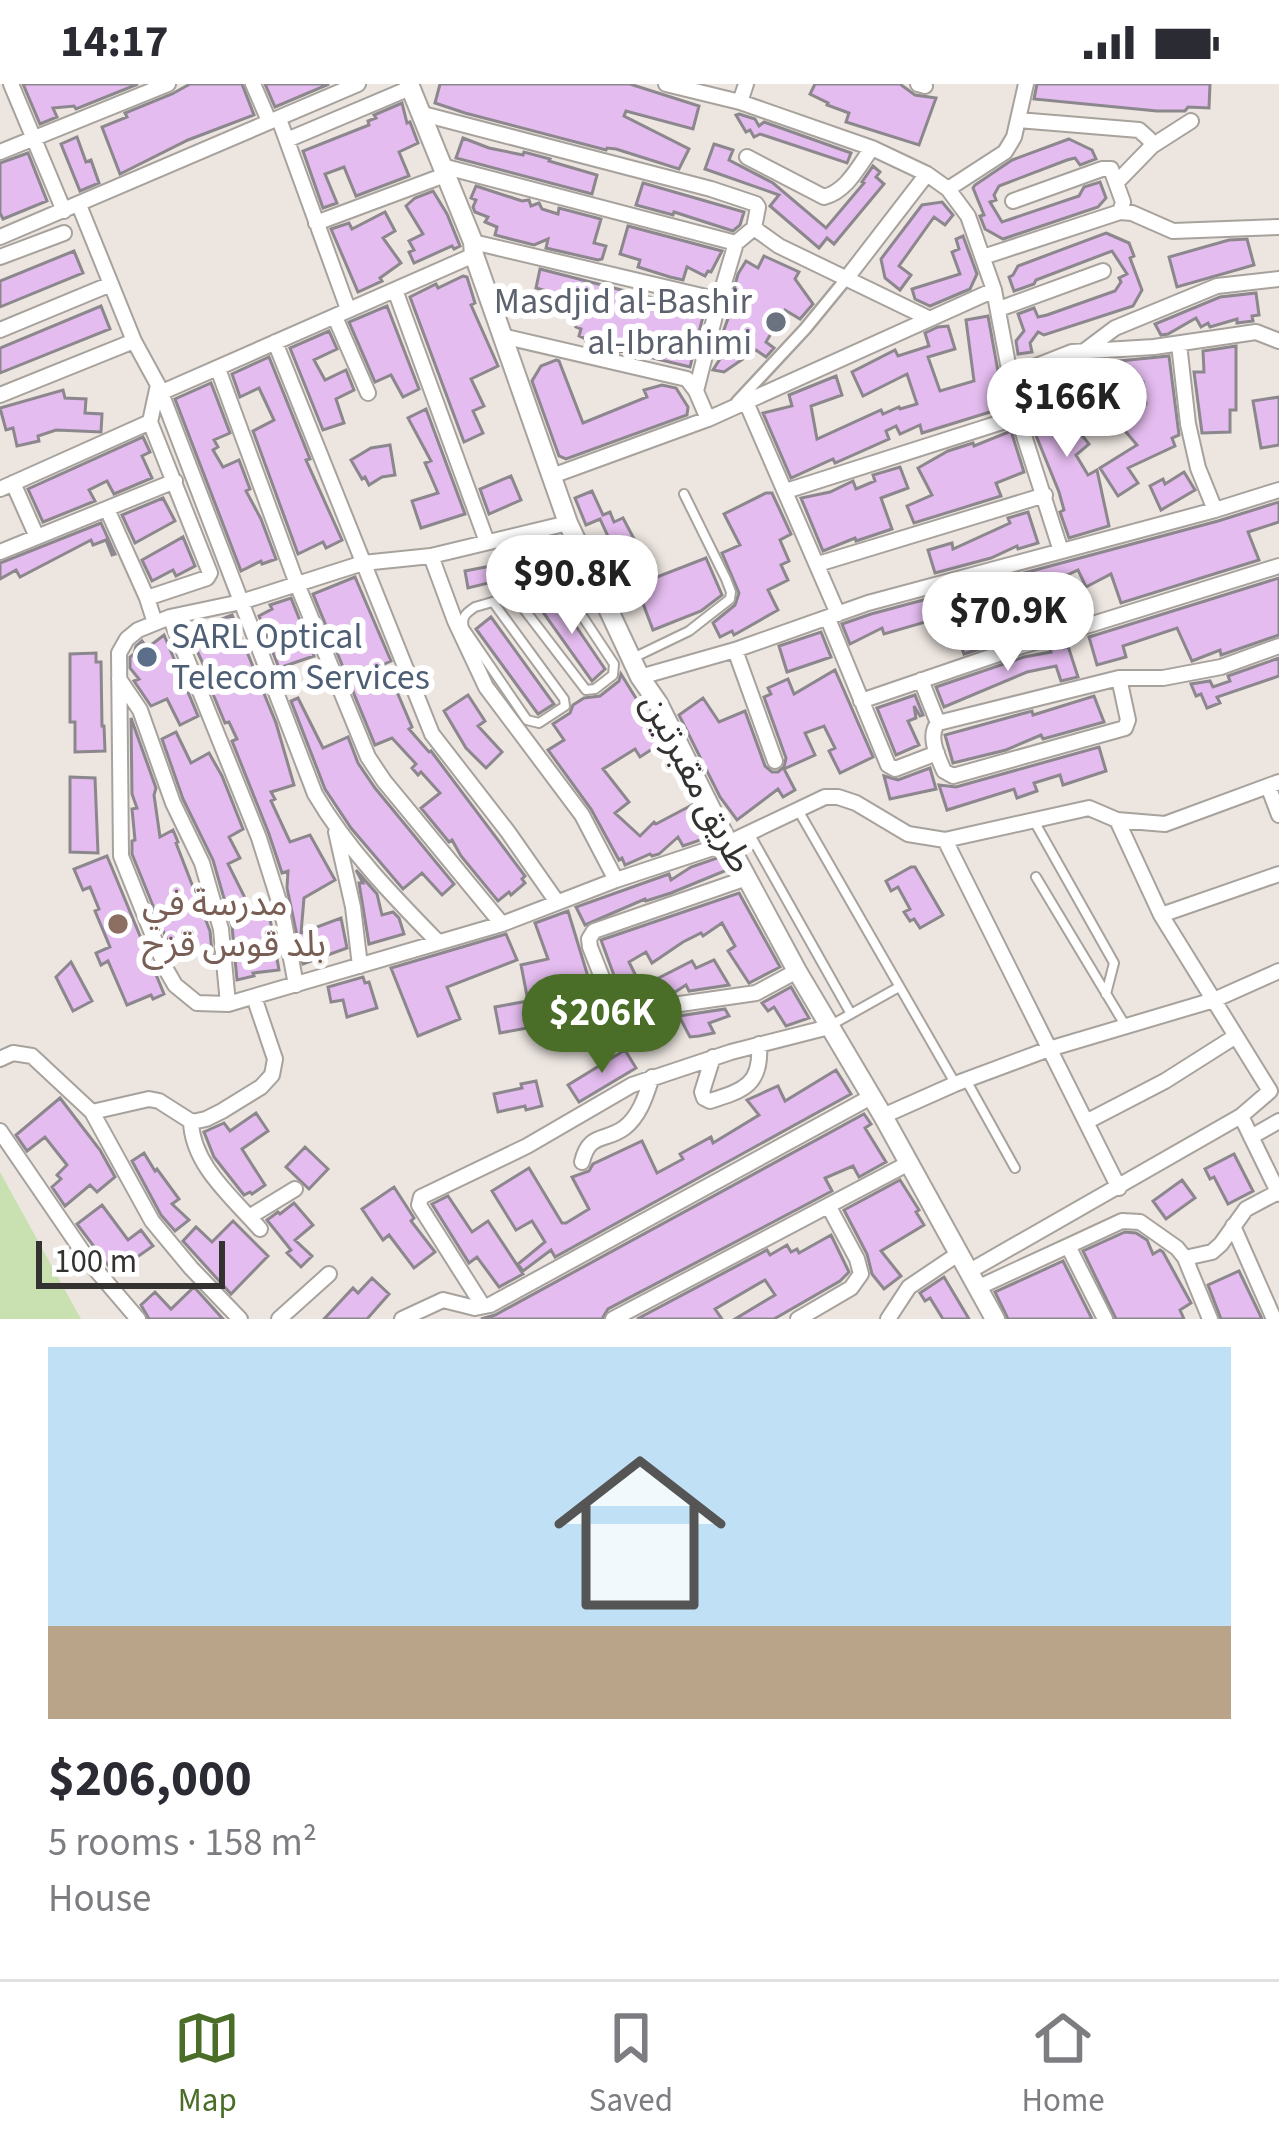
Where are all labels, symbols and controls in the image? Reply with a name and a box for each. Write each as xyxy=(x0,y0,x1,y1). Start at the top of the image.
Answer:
text: 14:17 xyxy=(60,10,169,74)
place label: Masdjid al-Bashir al-Ibrahimi xyxy=(494,276,753,368)
marker: Masdjid al-Bashir al-Ibrahimi xyxy=(763,309,789,335)
pin: $166K xyxy=(983,358,1151,460)
text: $166K xyxy=(1014,369,1120,425)
pin: $90.8K xyxy=(474,535,670,637)
text: $90.8K xyxy=(513,546,631,602)
pin: $70.9K xyxy=(910,572,1106,674)
text: $70.9K xyxy=(949,583,1067,639)
place label: SARL Optical Telecom Services xyxy=(171,611,430,703)
marker: SARL Optical Telecom Services xyxy=(134,644,160,670)
street label: طريق مقبرتين xyxy=(628,684,766,882)
place label: مدرسة في بلد قوس قزح xyxy=(142,878,326,970)
marker: مدرسة في بلد قوس قزح xyxy=(105,911,131,937)
pin: $206K xyxy=(518,974,686,1076)
text: $206K xyxy=(549,985,655,1041)
scale bar xyxy=(36,1235,225,1288)
text: 100 m xyxy=(54,1238,137,1285)
icon: home xyxy=(532,1425,748,1641)
text: $206,000 xyxy=(48,1743,252,1815)
text: 5 rooms · 158 m² xyxy=(48,1815,317,1871)
text: House xyxy=(48,1871,151,1927)
tab: Map xyxy=(174,2005,240,2124)
tab: Saved xyxy=(589,2005,673,2124)
tab: Home xyxy=(1022,2005,1105,2124)

